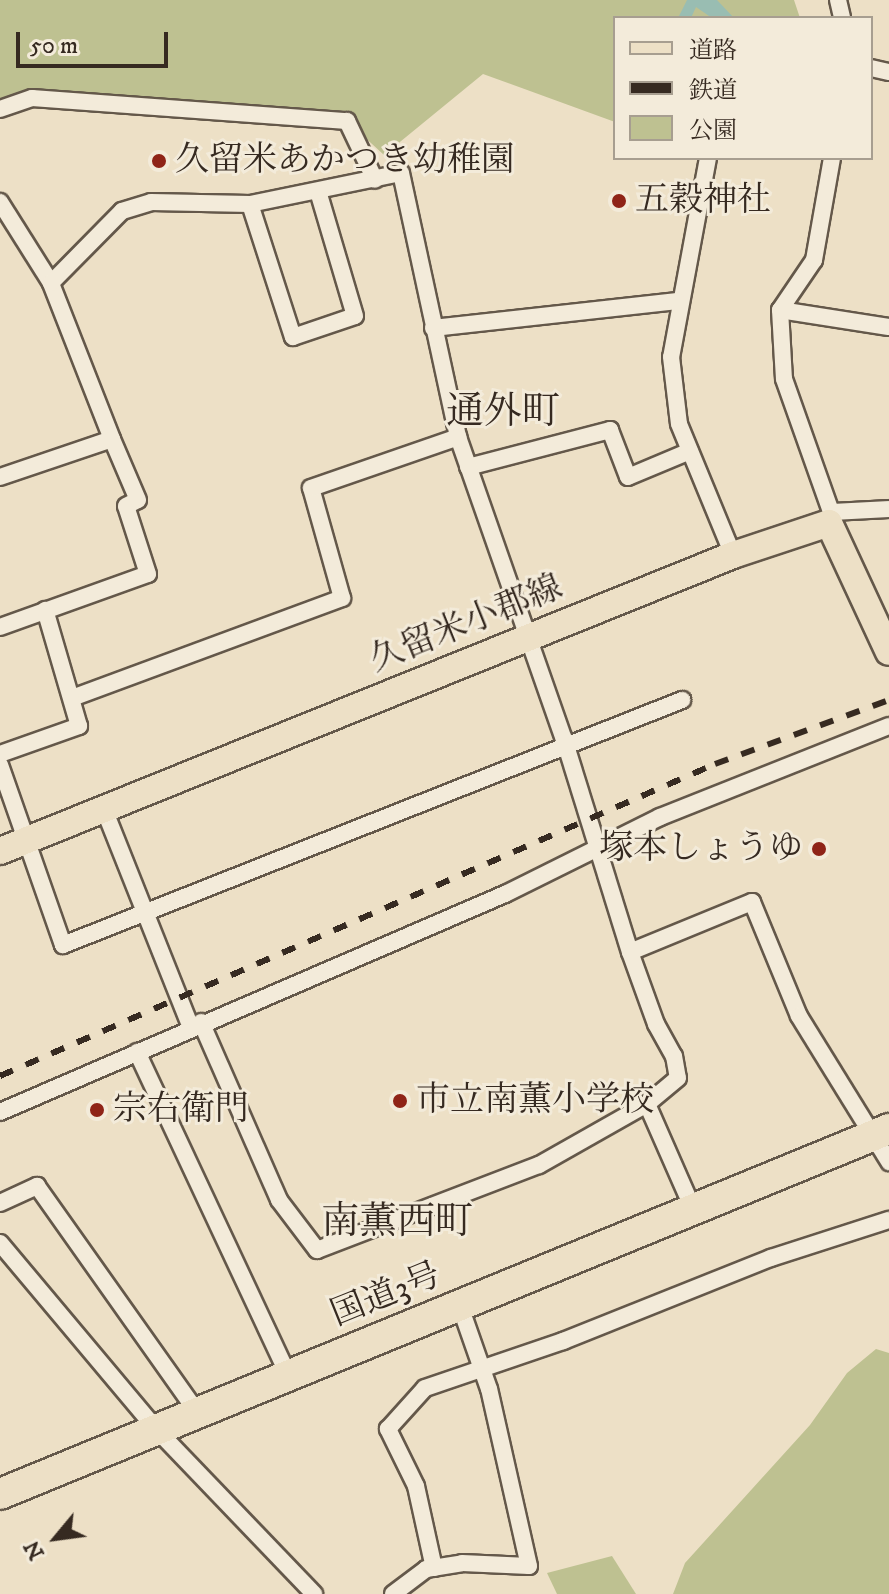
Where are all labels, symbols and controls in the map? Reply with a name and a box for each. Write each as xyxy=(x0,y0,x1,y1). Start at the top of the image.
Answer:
scale bar xyxy=(20,16,172,66)
legend xyxy=(613,16,873,160)
text: 50 m xyxy=(30,31,78,61)
text: 道路 xyxy=(689,36,737,66)
text: 鉄道 xyxy=(689,76,737,106)
text: 公園 xyxy=(689,116,737,146)
place label: 久留米あかつき幼稚園 xyxy=(175,141,515,181)
marker: 久留米あかつき幼稚園 xyxy=(150,152,168,170)
place label: 五穀神社 xyxy=(635,181,771,221)
marker: 五穀神社 xyxy=(610,192,628,210)
district label: 通外町 xyxy=(446,390,560,436)
street label: 久留米小郡線 xyxy=(364,567,568,681)
place label: 塚本しょうゆ xyxy=(599,829,803,869)
marker: 塚本しょうゆ xyxy=(810,840,828,858)
place label: 市立南薫小学校 xyxy=(416,1081,654,1121)
place label: 宗右衛門 xyxy=(113,1090,249,1130)
marker: 市立南薫小学校 xyxy=(391,1092,409,1110)
marker: 宗右衛門 xyxy=(88,1101,106,1119)
district label: 南薫西町 xyxy=(321,1200,473,1246)
street label: 国道3号 xyxy=(325,1255,447,1335)
north arrow xyxy=(16,1498,96,1578)
text: N xyxy=(18,1535,51,1564)

